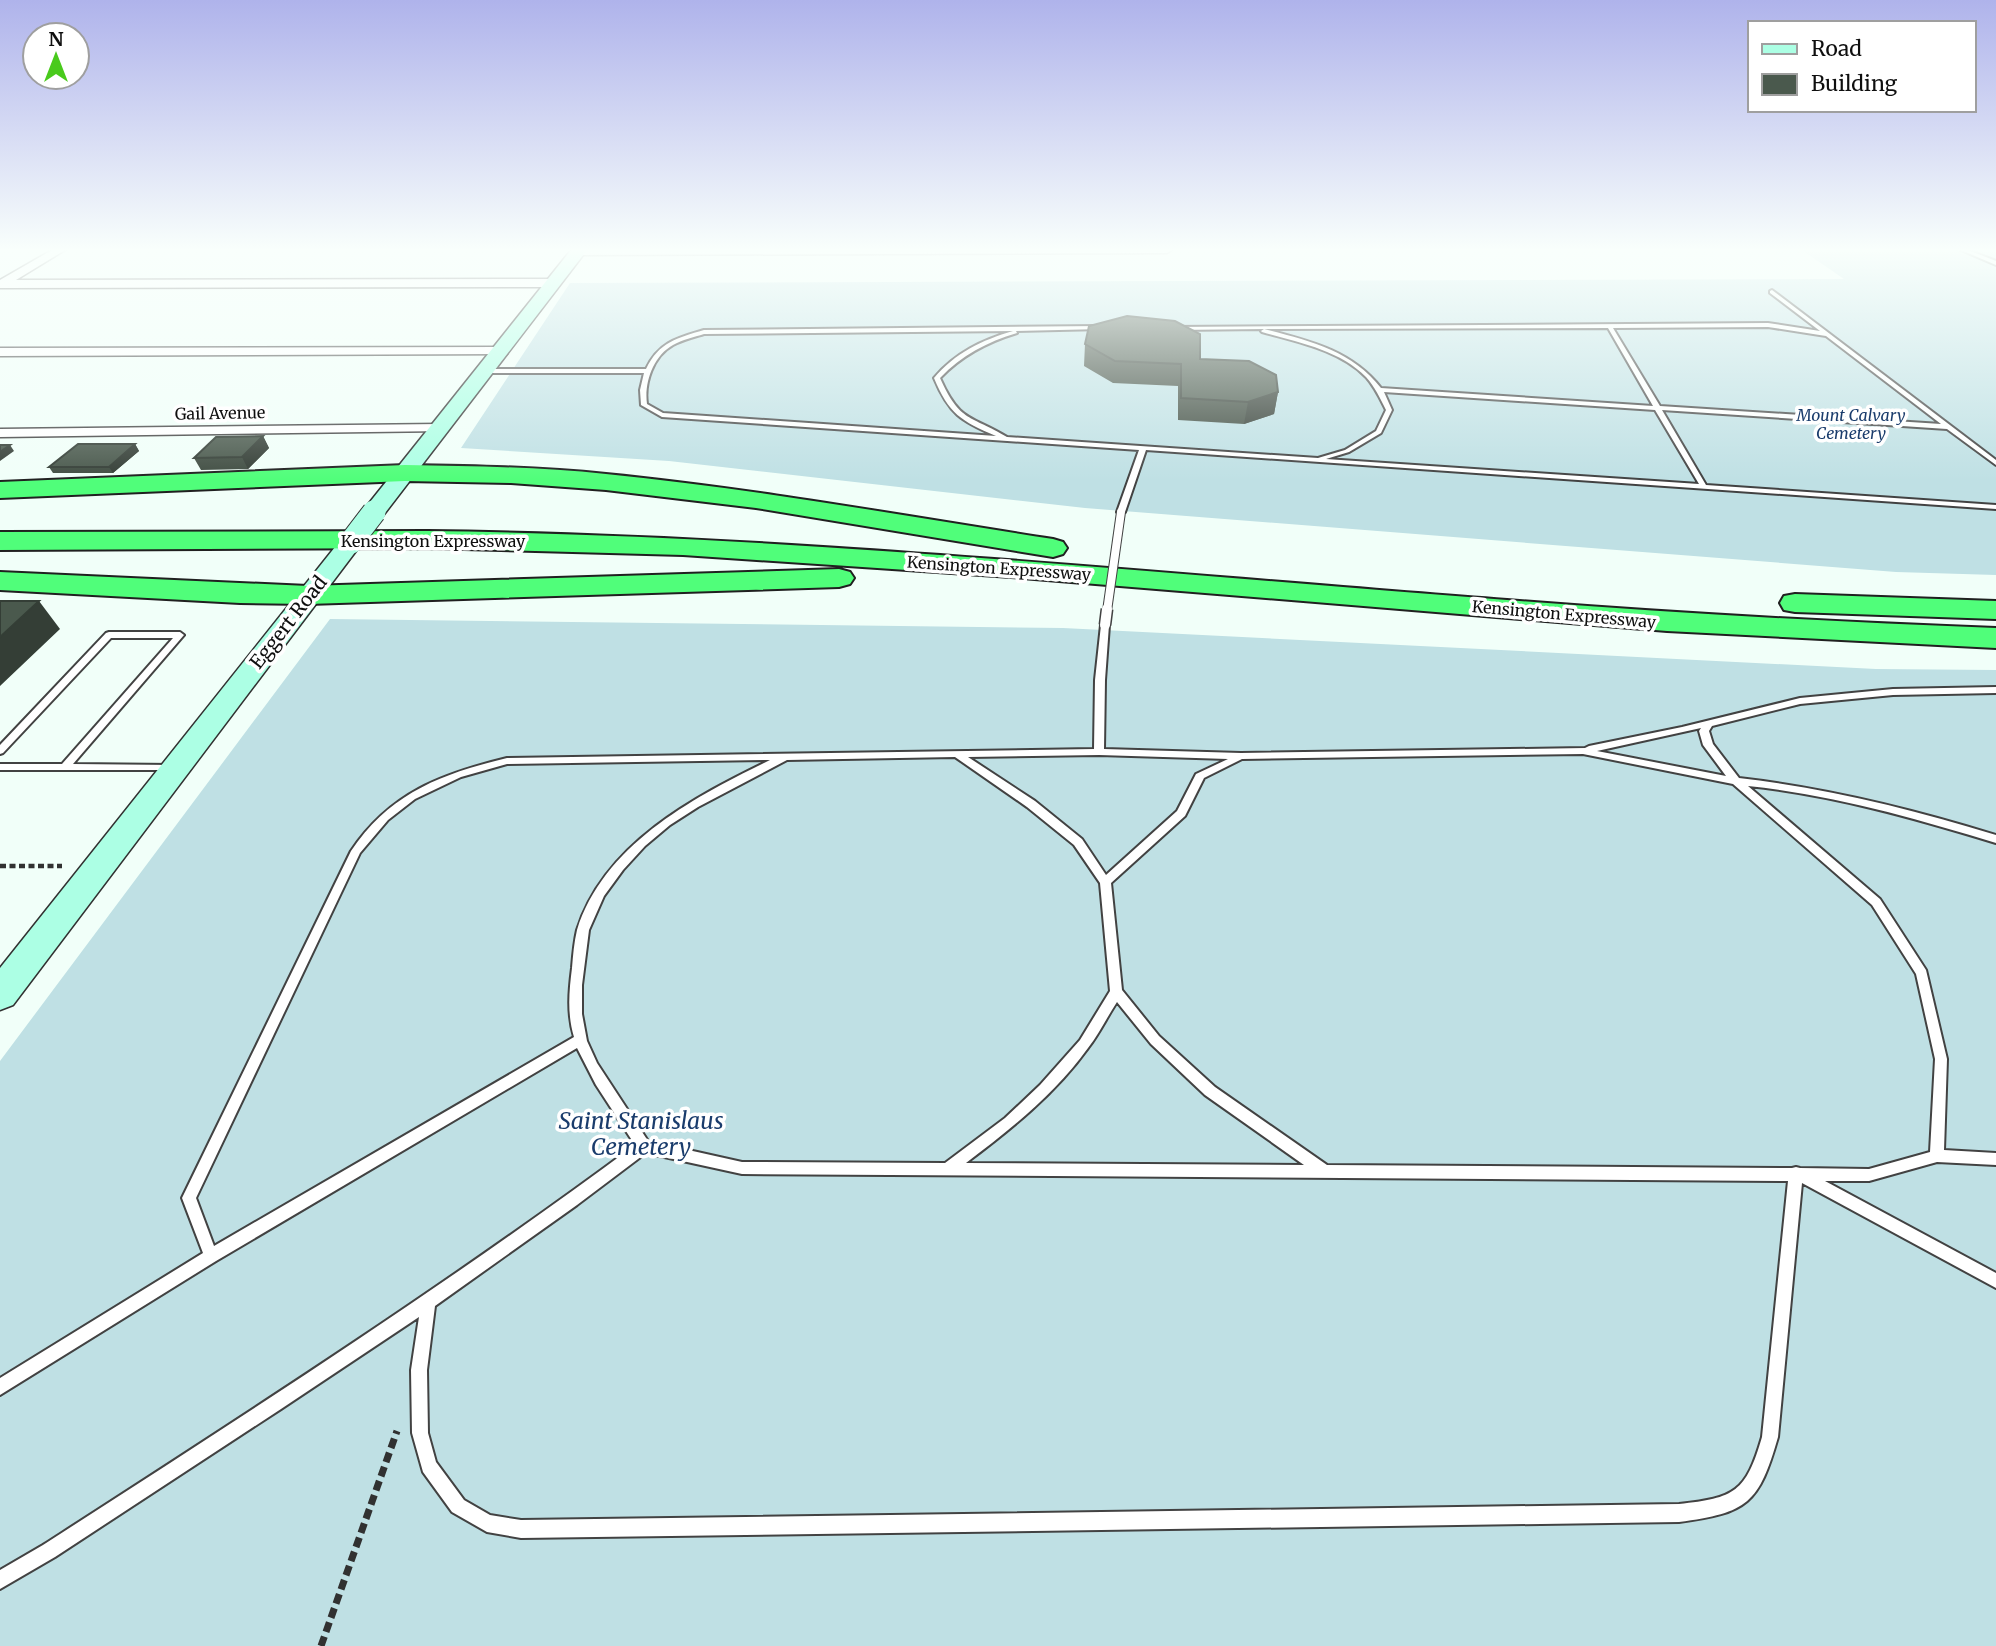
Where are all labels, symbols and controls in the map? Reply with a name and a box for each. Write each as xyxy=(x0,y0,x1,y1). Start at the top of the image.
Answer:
north arrow xyxy=(21,21,91,91)
legend xyxy=(1748,21,1975,112)
text: N xyxy=(48,27,64,51)
text: Road xyxy=(1811,35,1862,62)
text: Building xyxy=(1811,70,1898,97)
street label: Gail Avenue xyxy=(175,402,265,424)
park label: Mount Calvary Cemetery xyxy=(1795,405,1906,443)
street label: Kensington Expressway xyxy=(341,531,526,551)
street label: Kensington Expressway xyxy=(906,552,1092,584)
street label: Eggert Road xyxy=(244,571,332,673)
street label: Kensington Expressway xyxy=(1471,596,1658,632)
park label: Saint Stanislaus Cemetery xyxy=(558,1106,724,1161)

